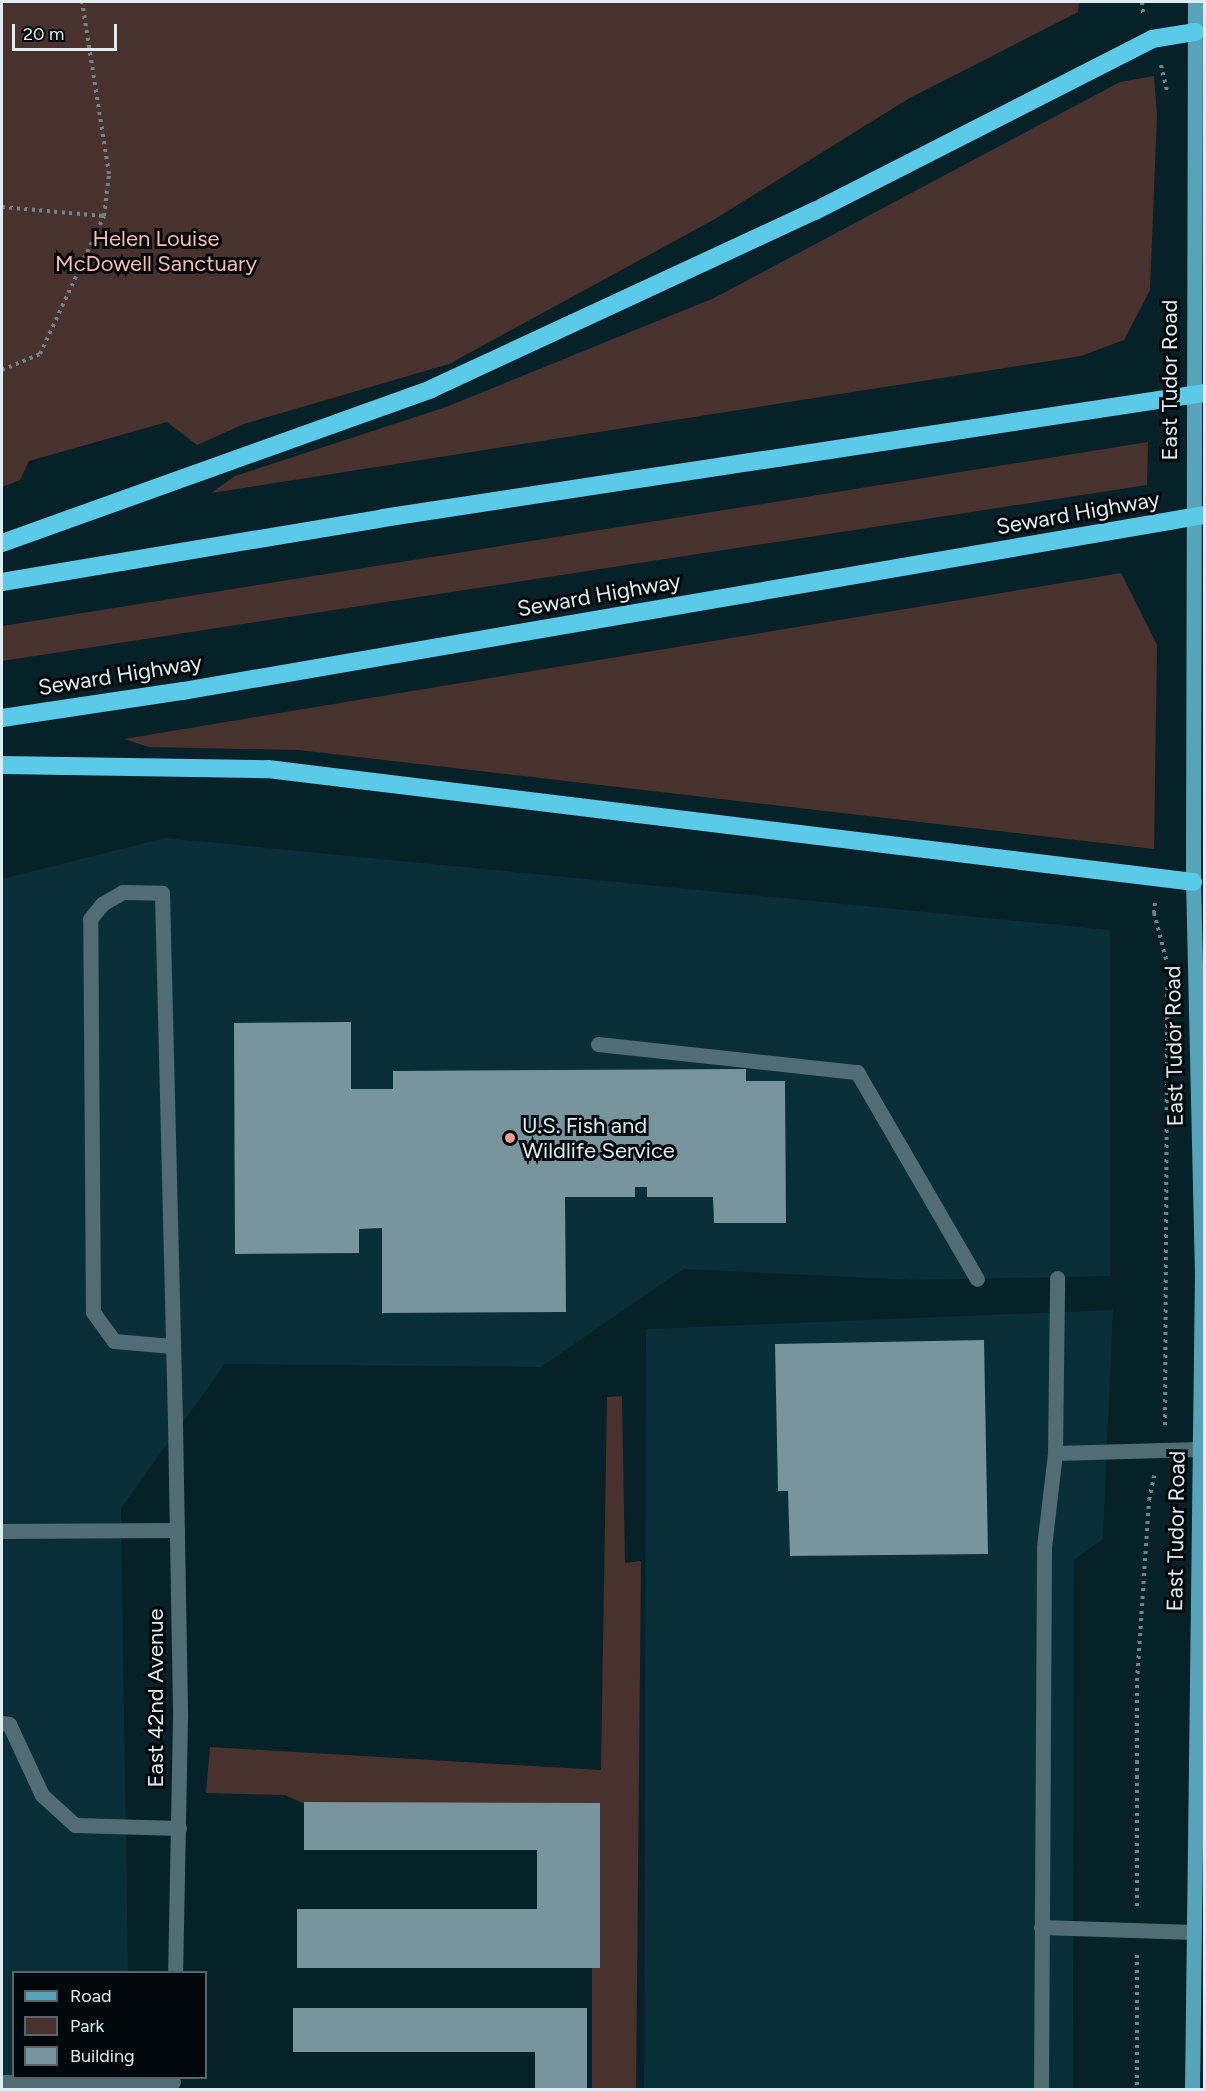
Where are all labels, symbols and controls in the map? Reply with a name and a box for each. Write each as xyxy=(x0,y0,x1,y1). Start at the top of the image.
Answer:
scale bar xyxy=(15,12,120,50)
text: 20 m xyxy=(23,23,64,45)
park label: Helen Louise McDowell Sanctuary xyxy=(55,225,257,276)
street label: East Tudor Road xyxy=(1157,300,1183,460)
street label: Seward Highway xyxy=(994,486,1162,540)
street label: Seward Highway xyxy=(515,568,683,622)
street label: Seward Highway xyxy=(36,649,204,701)
street label: East Tudor Road xyxy=(1159,965,1189,1127)
place label: U.S. Fish and Wildlife Service xyxy=(522,1112,675,1164)
marker: U.S. Fish and Wildlife Service xyxy=(503,1131,517,1145)
street label: East Tudor Road xyxy=(1161,1450,1191,1612)
street label: East 42nd Avenue xyxy=(143,1608,169,1788)
legend xyxy=(12,1971,207,2079)
text: Road xyxy=(70,1985,111,2007)
text: Park xyxy=(70,2015,104,2037)
text: Building xyxy=(70,2045,135,2067)

